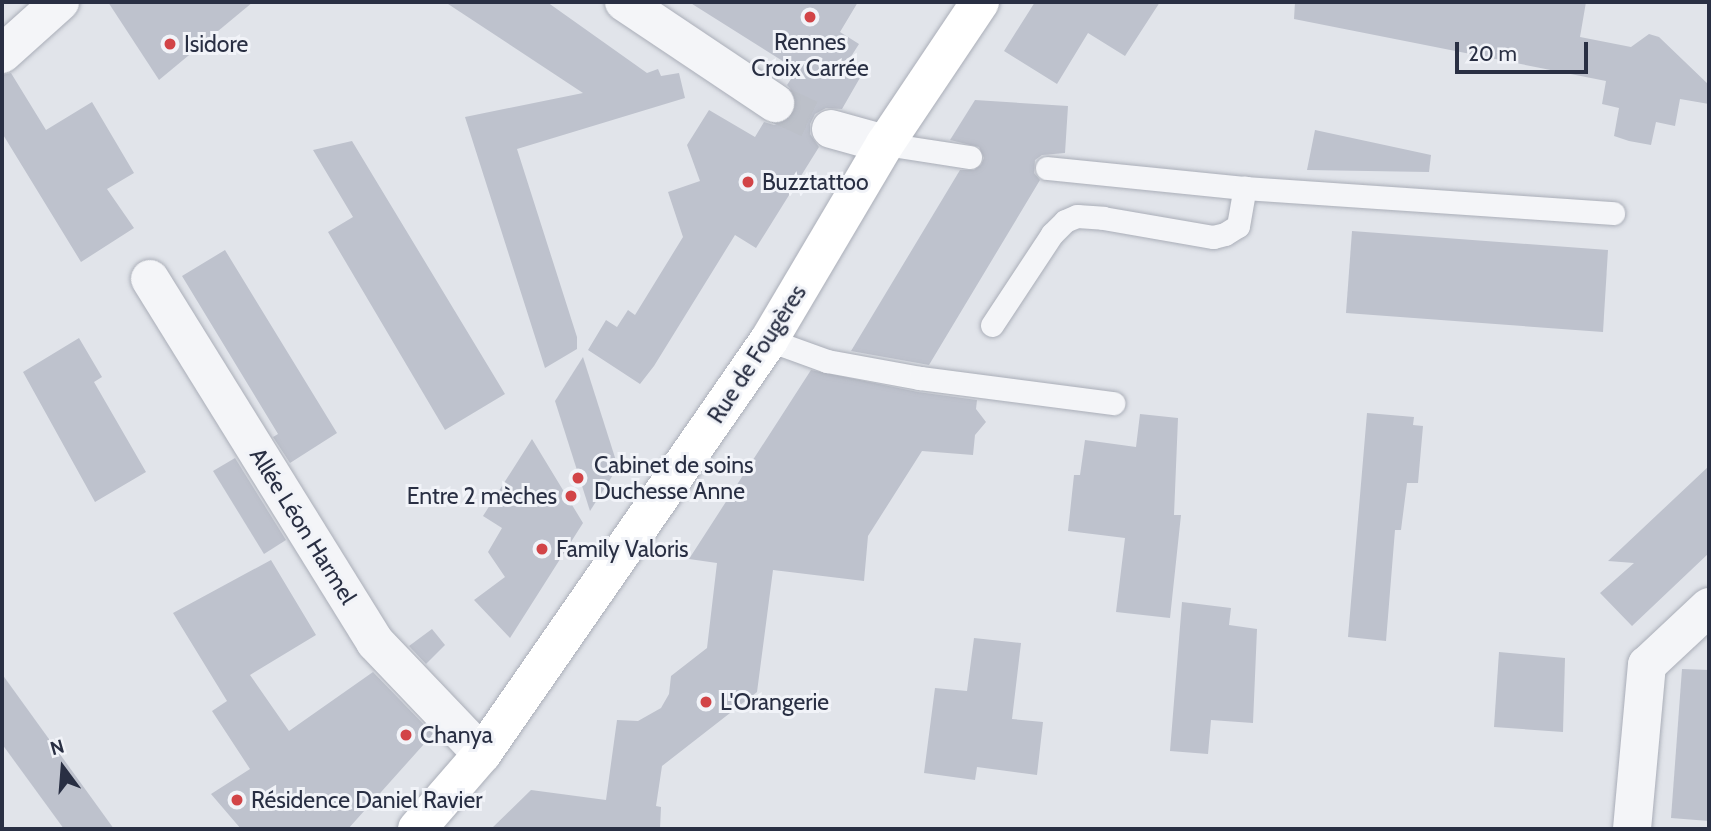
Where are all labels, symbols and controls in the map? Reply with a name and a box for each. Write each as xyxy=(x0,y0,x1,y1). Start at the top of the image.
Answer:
marker: Rennes Croix Carrée xyxy=(802,9,818,25)
place label: Rennes Croix Carrée xyxy=(751,28,869,82)
scale bar xyxy=(1459,28,1592,72)
place label: Isidore xyxy=(184,30,248,58)
marker: Isidore xyxy=(162,36,178,52)
text: 20 m xyxy=(1468,41,1517,66)
place label: Buzztattoo xyxy=(762,168,869,196)
marker: Buzztattoo xyxy=(740,174,756,190)
street label: Rue de Fougères xyxy=(702,280,812,428)
street label: Allée Léon Harmel xyxy=(244,443,362,609)
place label: Cabinet de soins Duchesse Anne xyxy=(594,451,754,505)
marker: Cabinet de soins Duchesse Anne xyxy=(568,468,588,488)
place label: Entre 2 mèches xyxy=(407,482,557,510)
marker: Entre 2 mèches xyxy=(563,488,579,504)
place label: Family Valoris xyxy=(556,535,689,563)
marker: Family Valoris xyxy=(534,541,550,557)
place label: L'Orangerie xyxy=(720,688,829,716)
marker: L'Orangerie xyxy=(698,694,714,710)
place label: Chanya xyxy=(420,721,493,749)
marker: Chanya xyxy=(398,727,414,743)
north arrow xyxy=(28,733,98,803)
text: N xyxy=(47,734,67,760)
place label: Résidence Daniel Ravier xyxy=(251,786,483,814)
marker: Résidence Daniel Ravier xyxy=(229,792,245,808)

